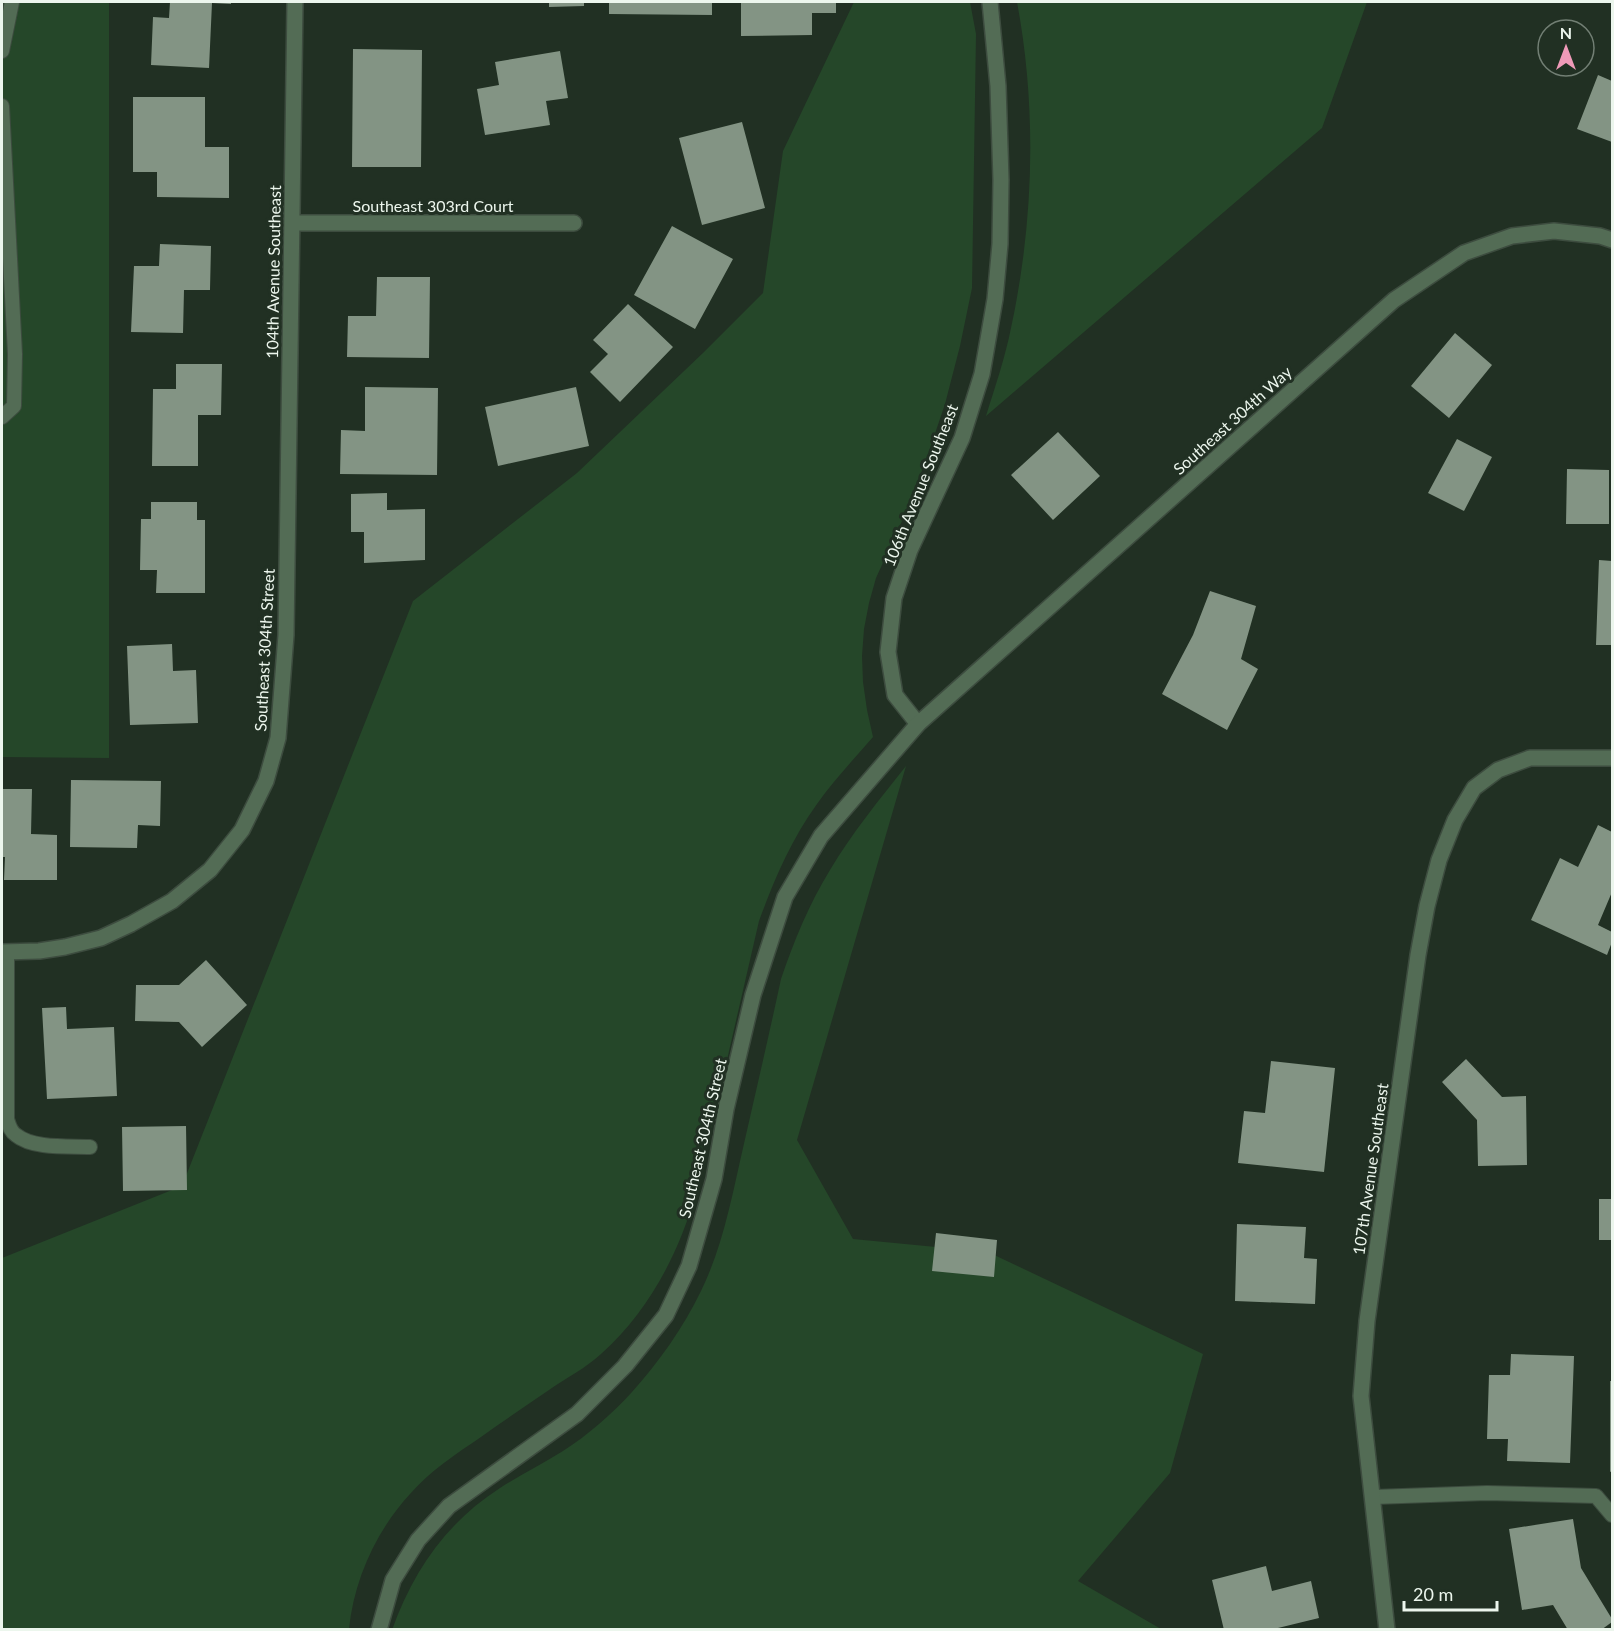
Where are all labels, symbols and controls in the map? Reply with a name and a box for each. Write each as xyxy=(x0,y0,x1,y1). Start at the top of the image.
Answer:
north arrow xyxy=(1536,18,1596,78)
text: N xyxy=(1560,23,1572,42)
street label: 104th Avenue Southeast xyxy=(262,185,284,359)
street label: Southeast 303rd Court xyxy=(353,196,514,215)
street label: Southeast 304th Way xyxy=(1169,361,1296,478)
street label: 106th Avenue Southeast xyxy=(879,401,961,569)
street label: Southeast 304th Street xyxy=(250,568,278,732)
street label: Southeast 304th Street xyxy=(674,1056,730,1220)
street label: 107th Avenue Southeast xyxy=(1349,1082,1392,1256)
scale bar xyxy=(1404,1574,1497,1612)
text: 20 m xyxy=(1413,1583,1453,1605)

